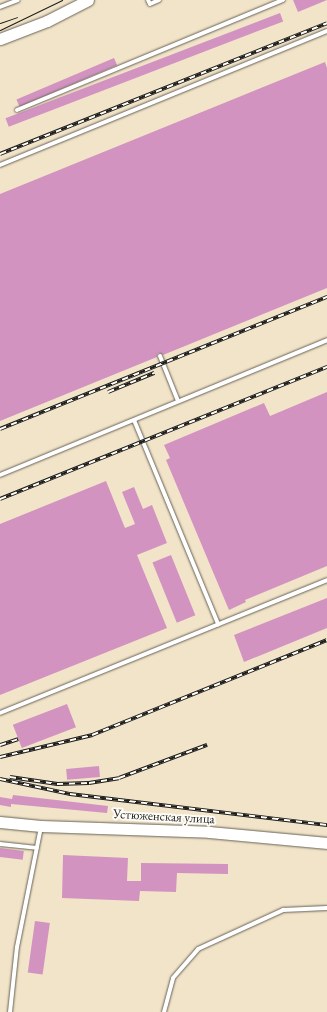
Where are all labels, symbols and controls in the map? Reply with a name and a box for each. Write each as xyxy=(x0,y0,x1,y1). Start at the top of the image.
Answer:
street label: Устюженская улица xyxy=(113,807,215,827)

